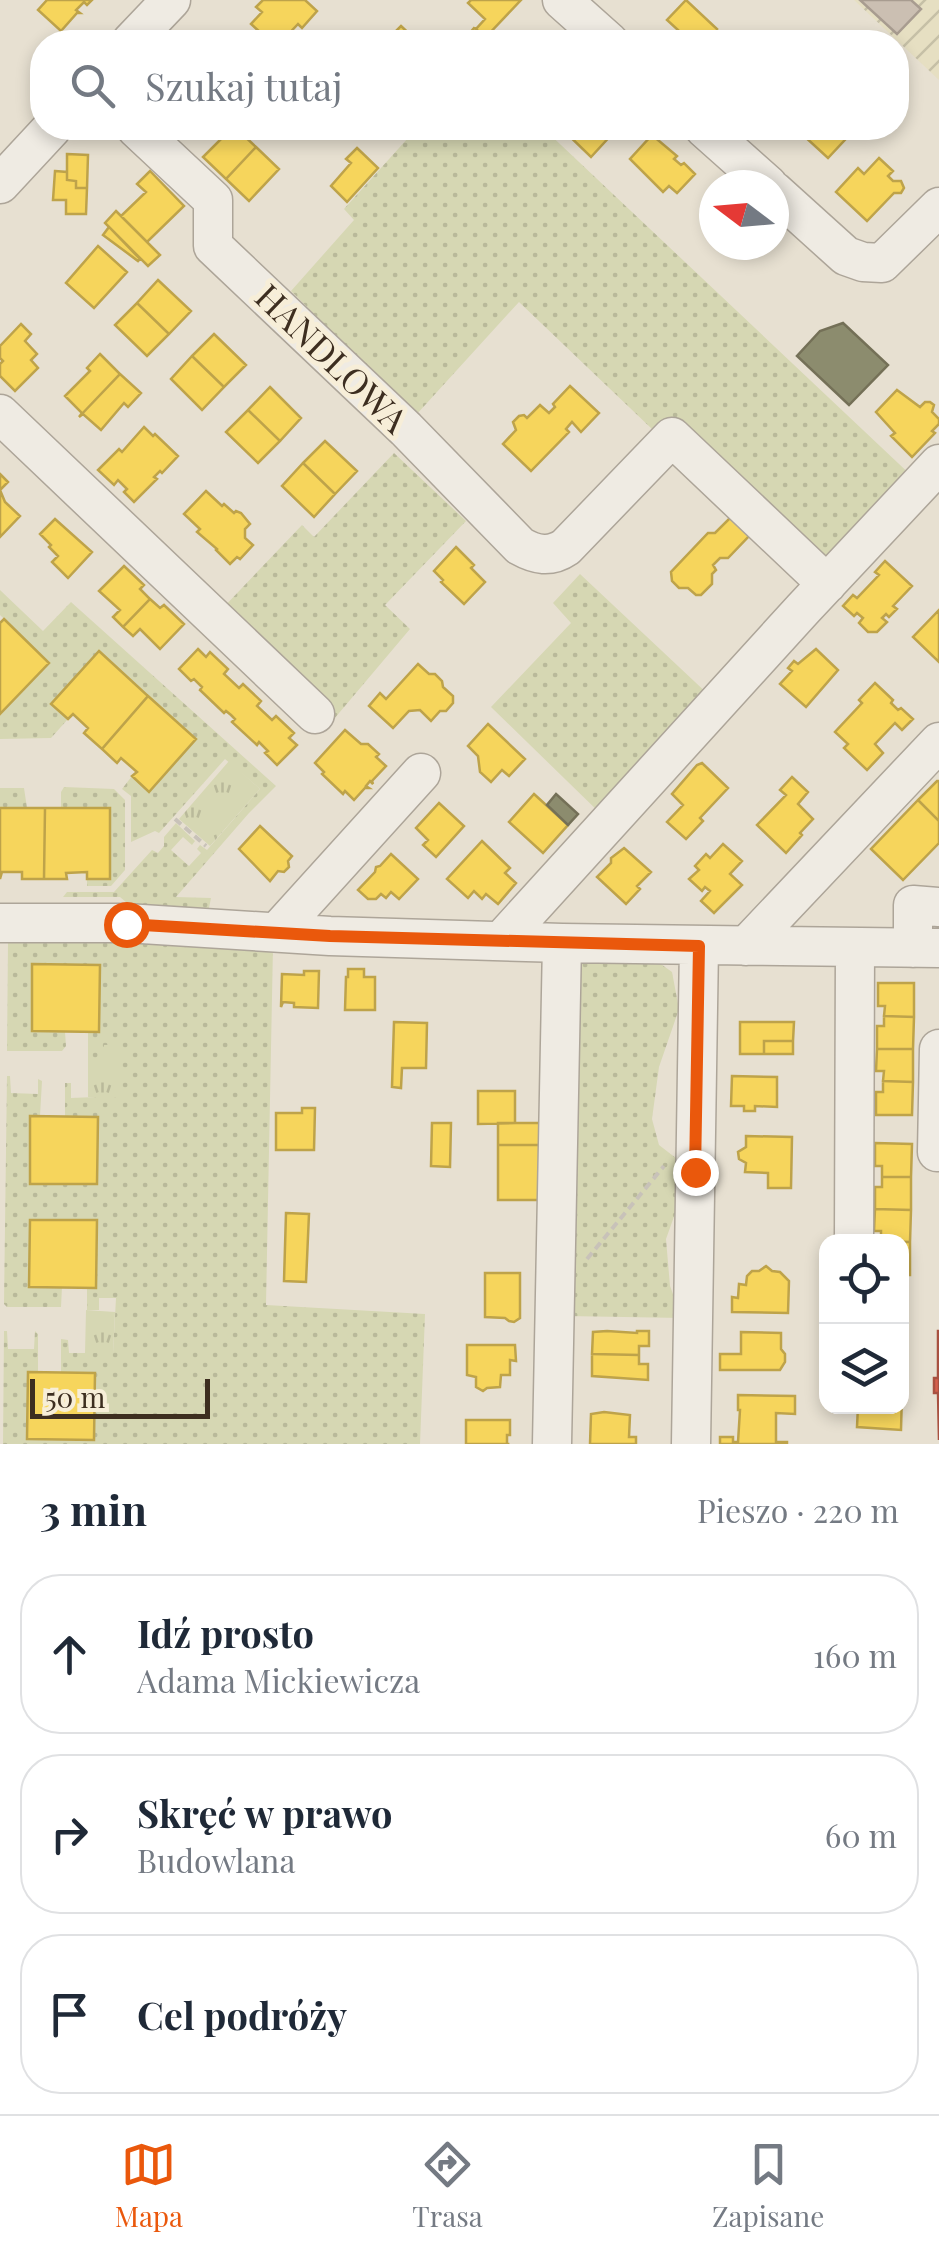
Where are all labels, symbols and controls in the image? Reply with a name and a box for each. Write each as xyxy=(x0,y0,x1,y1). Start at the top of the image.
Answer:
search box xyxy=(30,30,909,140)
icon: search xyxy=(65,58,120,113)
text: Szukaj tutaj xyxy=(145,60,342,111)
north arrow xyxy=(699,170,789,260)
street label: HANDLOWA xyxy=(246,272,420,443)
route start xyxy=(104,902,150,948)
route end xyxy=(673,1150,719,1196)
map controls xyxy=(819,1234,909,1414)
button: locate xyxy=(819,1234,909,1324)
button: layers xyxy=(819,1324,909,1414)
scale bar xyxy=(30,1374,210,1418)
text: 50 m xyxy=(45,1378,105,1415)
text: 3 min xyxy=(40,1481,147,1537)
text: Pieszo · 220 m xyxy=(697,1488,899,1531)
text: Idź prosto xyxy=(137,1607,314,1658)
icon: ahead xyxy=(42,1627,97,1682)
text: 160 m xyxy=(813,1633,897,1676)
text: Adama Mickiewicza xyxy=(137,1658,420,1701)
text: Skręć w prawo xyxy=(137,1787,393,1838)
icon: right xyxy=(42,1807,97,1862)
text: 60 m xyxy=(825,1813,897,1856)
text: Budowlana xyxy=(137,1838,295,1881)
icon: arrive xyxy=(42,1987,97,2042)
text: Cel podróży xyxy=(137,1989,347,2040)
tab: Mapa xyxy=(115,2137,183,2234)
tab: Trasa xyxy=(412,2137,483,2234)
tab: Zapisane xyxy=(712,2137,824,2234)

